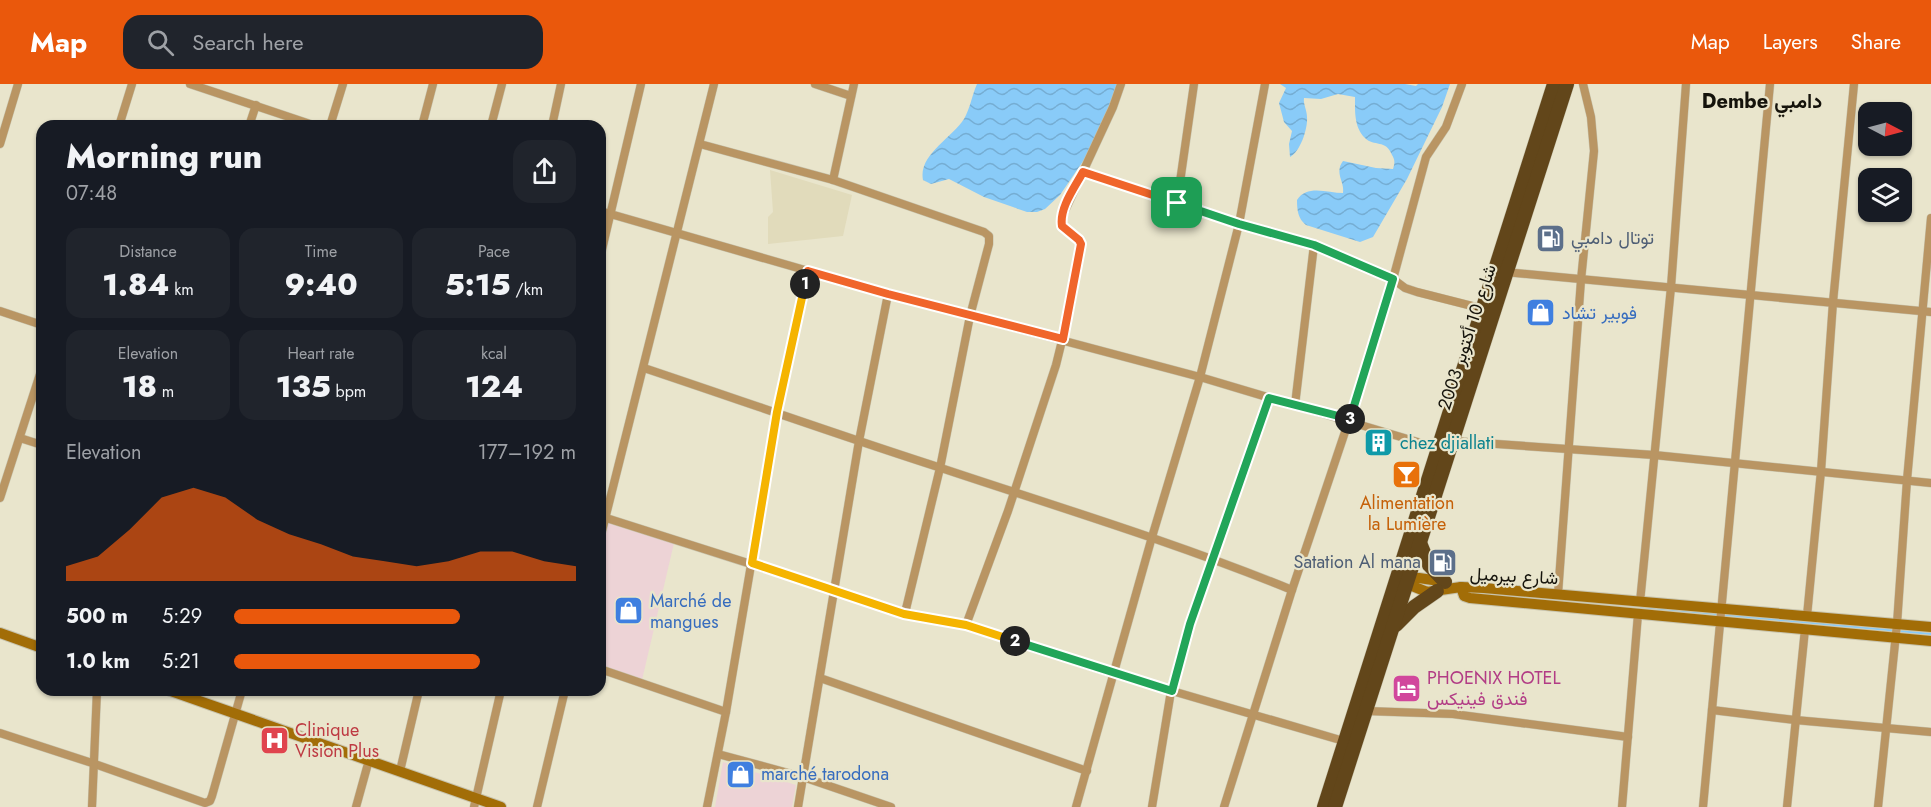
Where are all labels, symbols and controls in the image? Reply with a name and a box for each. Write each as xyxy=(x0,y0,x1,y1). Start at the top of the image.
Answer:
search box xyxy=(123,15,543,69)
text: Map xyxy=(30,22,87,63)
icon: search xyxy=(144,26,177,59)
text: Search here xyxy=(192,26,304,58)
text: Map xyxy=(1691,27,1730,57)
text: Layers xyxy=(1763,27,1818,57)
text: Share xyxy=(1851,27,1901,57)
district label: Dembe دامبي xyxy=(1702,87,1822,118)
north arrow xyxy=(1858,102,1912,156)
map controls xyxy=(1858,102,1912,222)
text: Morning run xyxy=(66,133,262,180)
button: share xyxy=(513,140,576,203)
button: layers xyxy=(1858,168,1912,222)
pin xyxy=(1151,177,1202,228)
text: 07:48 xyxy=(66,179,117,208)
icon: arrive xyxy=(1160,186,1193,219)
fuel station icon: توتال دامبي xyxy=(1534,222,1566,254)
place label: توتال دامبي xyxy=(1571,225,1654,253)
text: Distance xyxy=(119,240,177,263)
text: Time xyxy=(305,240,337,263)
text: Pace xyxy=(478,240,510,263)
street label: شارع 10 أكتوبر 2003 xyxy=(1431,261,1503,413)
text: 1.84 xyxy=(102,263,169,306)
text: 9:40 xyxy=(284,263,358,306)
text: 5:15 xyxy=(445,263,511,306)
pin: 1 xyxy=(790,269,820,299)
text: 1 xyxy=(801,272,809,295)
text: km xyxy=(169,278,194,301)
text: /km xyxy=(511,278,543,301)
shop icon: فوبير تشاد xyxy=(1525,297,1557,329)
place label: فوبير تشاد xyxy=(1562,300,1637,326)
text: Elevation xyxy=(118,342,178,365)
text: Heart rate xyxy=(288,342,354,365)
text: kcal xyxy=(481,342,507,365)
text: 18 xyxy=(122,365,157,408)
text: 135 xyxy=(276,365,331,408)
text: 124 xyxy=(465,365,523,408)
text: m xyxy=(157,380,174,403)
text: bpm xyxy=(331,380,366,403)
pin: 3 xyxy=(1335,404,1365,434)
text: 3 xyxy=(1345,407,1355,430)
building icon: chez djiallati xyxy=(1363,427,1395,459)
place label: chez djiallati xyxy=(1400,430,1495,456)
text: Elevation xyxy=(66,438,141,467)
text: 177–192 m xyxy=(478,438,576,467)
bar icon: Alimentation la Lumière xyxy=(1391,458,1423,490)
place label: Alimentation la Lumière xyxy=(1360,490,1454,537)
fuel station icon: Satation Al mana xyxy=(1426,546,1458,578)
place label: Satation Al mana xyxy=(1294,549,1421,575)
street label: شارع بيرميل xyxy=(1469,561,1559,591)
place label: Marché de mangues xyxy=(650,588,731,635)
shop icon: Marché de mangues xyxy=(613,595,645,627)
text: 500 m xyxy=(66,602,128,631)
text: 5:29 xyxy=(162,602,202,631)
pin: 2 xyxy=(1000,626,1030,656)
text: 2 xyxy=(1010,629,1020,652)
text: 1.0 km xyxy=(66,647,130,676)
text: 5:21 xyxy=(162,647,200,676)
place label: PHOENIX HOTEL فندق فينيكس xyxy=(1427,665,1561,712)
hotel icon: PHOENIX HOTEL فندق فينيكس xyxy=(1390,672,1422,704)
place label: Clinique Vision Plus xyxy=(295,717,379,764)
hospital icon: Clinique Vision Plus xyxy=(258,724,290,756)
shop icon: marché tarodona xyxy=(724,758,756,790)
place label: marché tarodona xyxy=(761,761,889,787)

